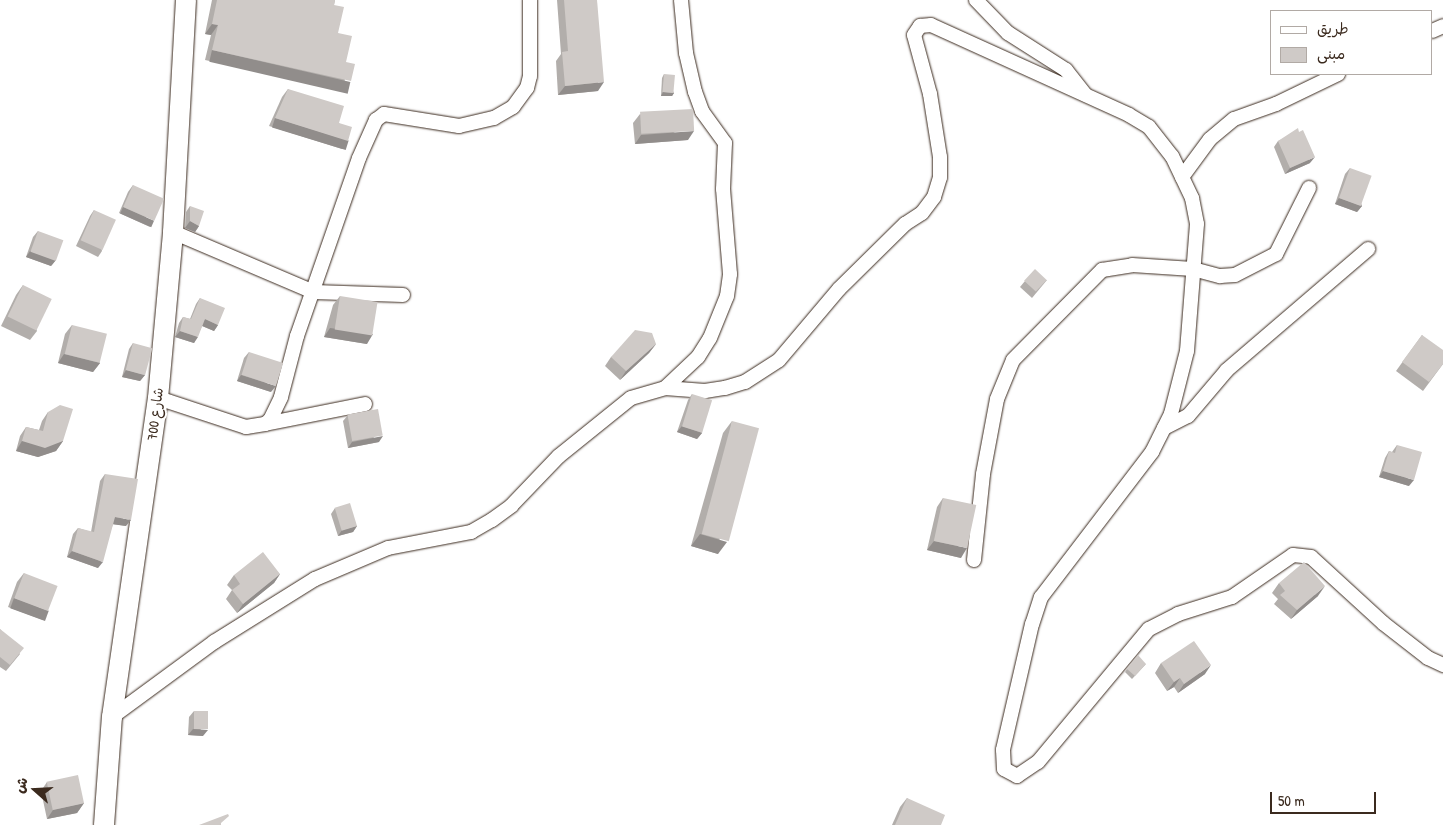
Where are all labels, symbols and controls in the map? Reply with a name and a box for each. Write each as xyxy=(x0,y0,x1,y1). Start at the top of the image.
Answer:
legend xyxy=(1270,10,1433,75)
text: طريق xyxy=(1317,18,1349,39)
text: مبنى xyxy=(1317,43,1345,64)
street label: شارع 700 xyxy=(143,387,167,441)
north arrow xyxy=(10,765,60,815)
text: ش xyxy=(9,775,32,795)
scale bar xyxy=(1273,782,1379,814)
text: 50 m xyxy=(1278,790,1305,811)

